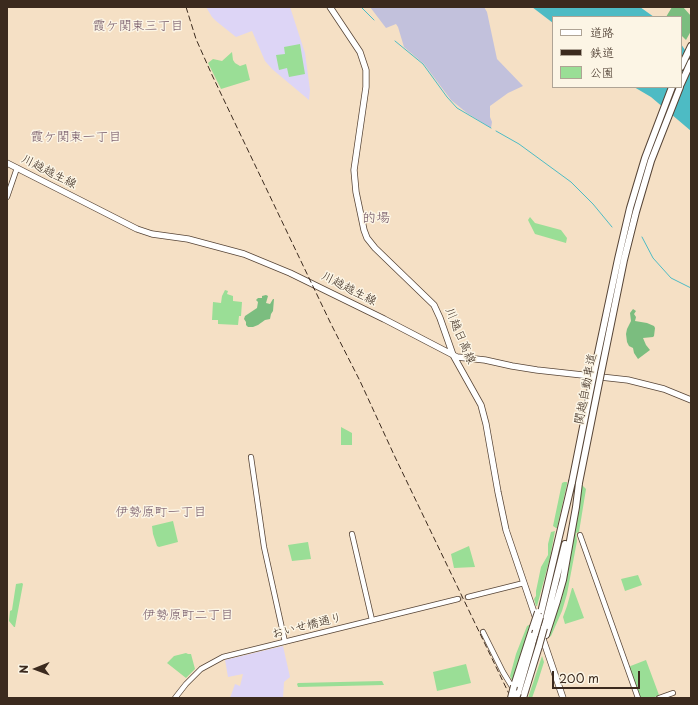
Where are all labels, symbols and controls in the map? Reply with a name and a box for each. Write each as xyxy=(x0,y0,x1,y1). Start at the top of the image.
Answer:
legend xyxy=(552,16,682,88)
district label: 霞ケ関東三丁目 xyxy=(93,18,183,34)
text: 道路 xyxy=(590,23,614,41)
text: 鉄道 xyxy=(590,43,614,61)
text: 公園 xyxy=(590,63,614,81)
district label: 霞ケ関東一丁目 xyxy=(31,129,121,145)
street label: 川越越生線 xyxy=(19,152,79,192)
district label: 的場 xyxy=(362,210,390,226)
street label: 川越越生線 xyxy=(319,269,379,309)
street label: 川越日高線 xyxy=(442,306,478,366)
street label: 関越自動車道 xyxy=(572,352,600,426)
district label: 伊勢原町一丁目 xyxy=(116,504,206,520)
district label: 伊勢原町二丁目 xyxy=(143,607,233,623)
street label: おいせ橋通り xyxy=(270,610,344,642)
north arrow xyxy=(16,649,56,689)
scale bar xyxy=(554,663,642,689)
text: N xyxy=(15,665,32,674)
text: 200 m xyxy=(559,669,599,687)

